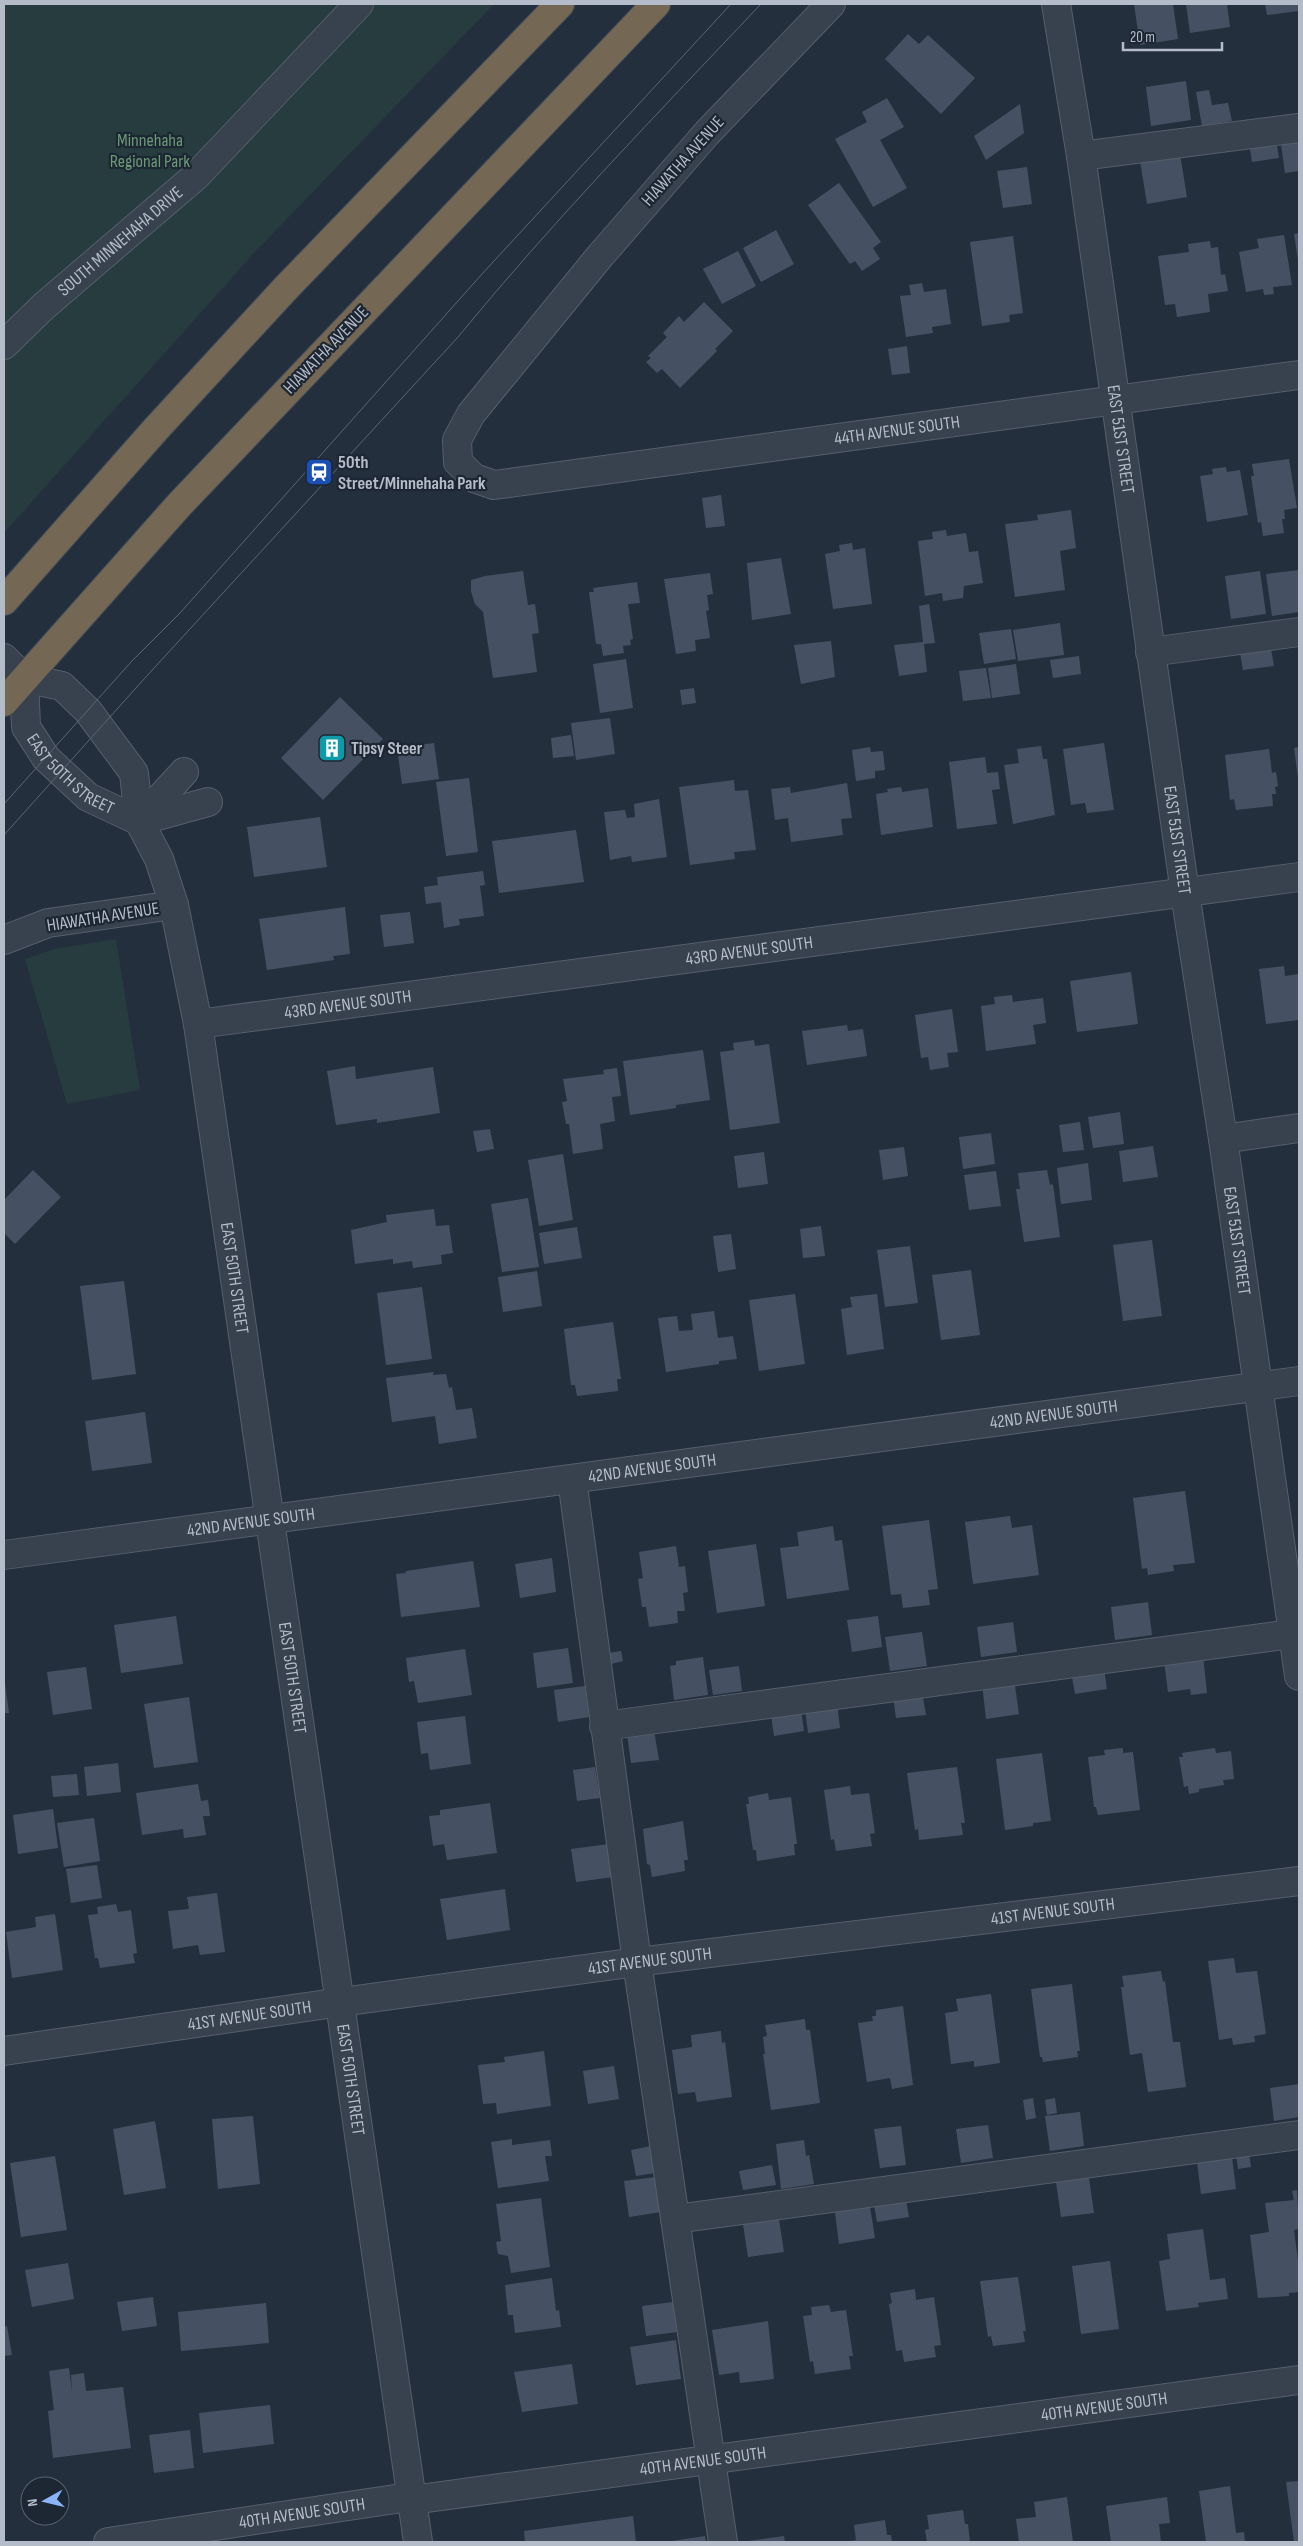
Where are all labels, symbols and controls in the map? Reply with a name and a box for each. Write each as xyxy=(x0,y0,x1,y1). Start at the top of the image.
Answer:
scale bar xyxy=(1123,20,1222,52)
text: 20 m xyxy=(1130,28,1155,47)
street label: HIAWATHA AVENUE xyxy=(637,112,729,210)
park label: Minnehaha Regional Park xyxy=(110,130,190,172)
street label: SOUTH MINNEHAHA DRIVE xyxy=(53,182,187,300)
street label: HIAWATHA AVENUE xyxy=(279,302,373,398)
street label: EAST 51ST STREET xyxy=(1103,384,1139,495)
street label: 44TH AVENUE SOUTH xyxy=(833,411,961,449)
place label: 50th Street/Minnehaha Park xyxy=(338,452,486,494)
station icon: 50th Street/Minnehaha Park xyxy=(304,457,334,487)
street label: EAST 50TH STREET xyxy=(23,730,118,818)
building icon: Tipsy Steer xyxy=(317,733,347,763)
place label: Tipsy Steer xyxy=(351,738,423,759)
street label: EAST 51ST STREET xyxy=(1160,785,1196,896)
street label: HIAWATHA AVENUE xyxy=(45,898,161,936)
street label: 43RD AVENUE SOUTH xyxy=(684,932,814,969)
street label: 43RD AVENUE SOUTH xyxy=(283,985,413,1023)
street label: EAST 51ST STREET xyxy=(1219,1185,1255,1296)
street label: EAST 50TH STREET xyxy=(216,1221,253,1335)
street label: 42ND AVENUE SOUTH xyxy=(988,1395,1119,1433)
street label: 42ND AVENUE SOUTH xyxy=(587,1449,718,1487)
street label: 42ND AVENUE SOUTH xyxy=(185,1503,316,1541)
street label: EAST 50TH STREET xyxy=(274,1621,311,1735)
street label: 41ST AVENUE SOUTH xyxy=(989,1893,1116,1929)
street label: 41ST AVENUE SOUTH xyxy=(586,1942,713,1979)
street label: 41ST AVENUE SOUTH xyxy=(186,1996,313,2035)
street label: EAST 50TH STREET xyxy=(333,2023,369,2137)
street label: 40TH AVENUE SOUTH xyxy=(1040,2387,1169,2425)
street label: 40TH AVENUE SOUTH xyxy=(638,2442,767,2480)
north arrow xyxy=(20,2476,70,2526)
street label: 40TH AVENUE SOUTH xyxy=(237,2493,366,2533)
text: N xyxy=(24,2498,42,2508)

